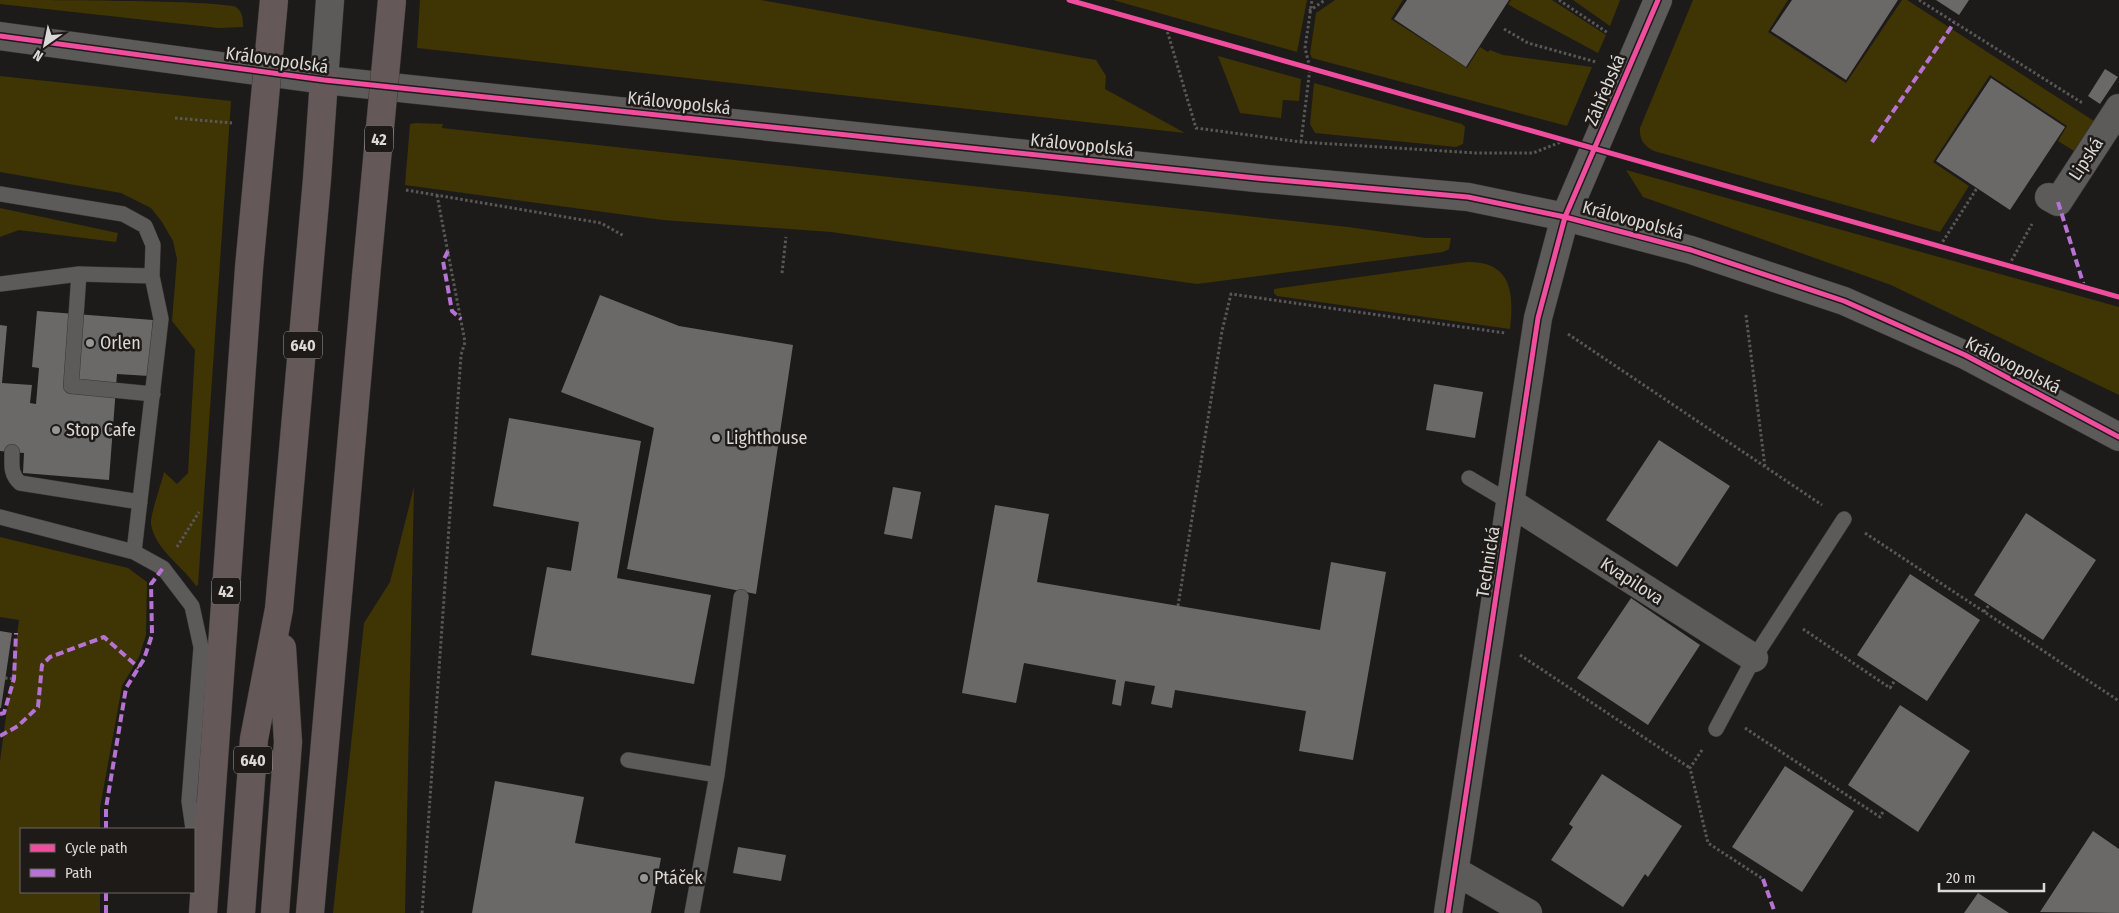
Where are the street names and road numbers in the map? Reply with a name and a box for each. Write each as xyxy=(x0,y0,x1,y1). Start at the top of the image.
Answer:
street label: Královopolská xyxy=(224,42,330,78)
street label: Záhřebská xyxy=(1580,51,1630,129)
street label: Královopolská xyxy=(626,87,732,119)
road number: 42 xyxy=(365,126,393,152)
street label: Královopolská xyxy=(1029,129,1135,161)
street label: Lipská xyxy=(2064,133,2108,185)
street label: Královopolská xyxy=(1580,196,1686,244)
road number: 640 xyxy=(284,332,322,358)
street label: Královopolská xyxy=(1962,332,2064,398)
street label: Technická xyxy=(1471,525,1505,599)
street label: Kvapilova xyxy=(1596,553,1668,610)
road number: 42 xyxy=(212,578,240,604)
road number: 640 xyxy=(234,746,272,774)

